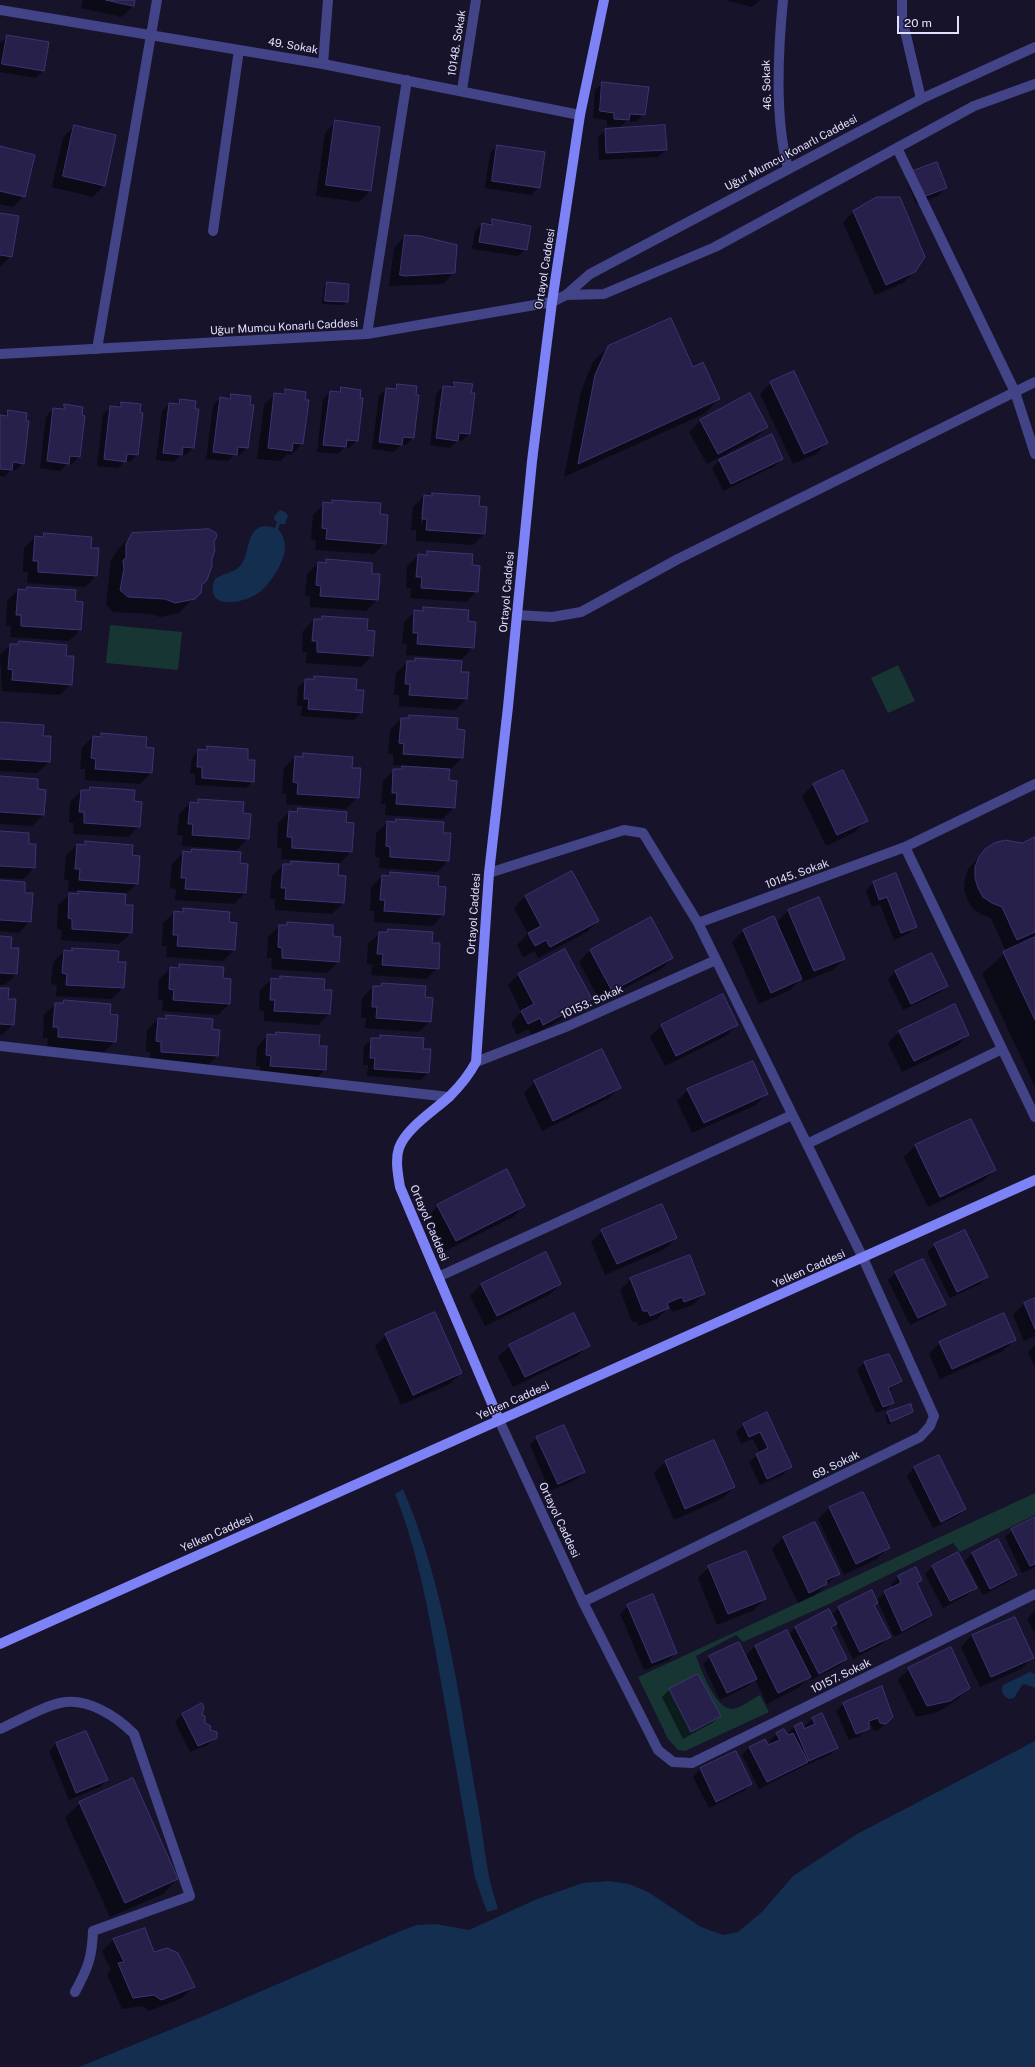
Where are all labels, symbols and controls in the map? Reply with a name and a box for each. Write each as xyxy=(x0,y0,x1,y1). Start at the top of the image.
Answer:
scale bar xyxy=(899,8,961,34)
street label: 10148. Sokak xyxy=(445,9,469,77)
text: 20 m xyxy=(904,16,932,30)
street label: 49. Sokak xyxy=(267,35,319,57)
street label: 46. Sokak xyxy=(760,59,774,111)
street label: Uğur Mumcu Konarlı Caddesi xyxy=(722,112,860,194)
street label: Ortayol Caddesi xyxy=(532,228,558,310)
street label: Uğur Mumcu Konarlı Caddesi xyxy=(210,317,358,337)
street label: Ortayol Caddesi xyxy=(497,551,517,633)
street label: 10145. Sokak xyxy=(763,856,831,892)
street label: Ortayol Caddesi xyxy=(465,873,483,955)
street label: 10153. Sokak xyxy=(559,982,625,1022)
street label: Ortayol Caddesi xyxy=(407,1183,451,1263)
street label: Yelken Caddesi xyxy=(771,1247,847,1291)
street label: Yelken Caddesi xyxy=(475,1379,551,1423)
street label: 69. Sokak xyxy=(810,1448,862,1482)
street label: Ortayol Caddesi xyxy=(536,1480,582,1560)
street label: Yelken Caddesi xyxy=(179,1511,255,1555)
street label: 10157. Sokak xyxy=(809,1656,873,1696)

